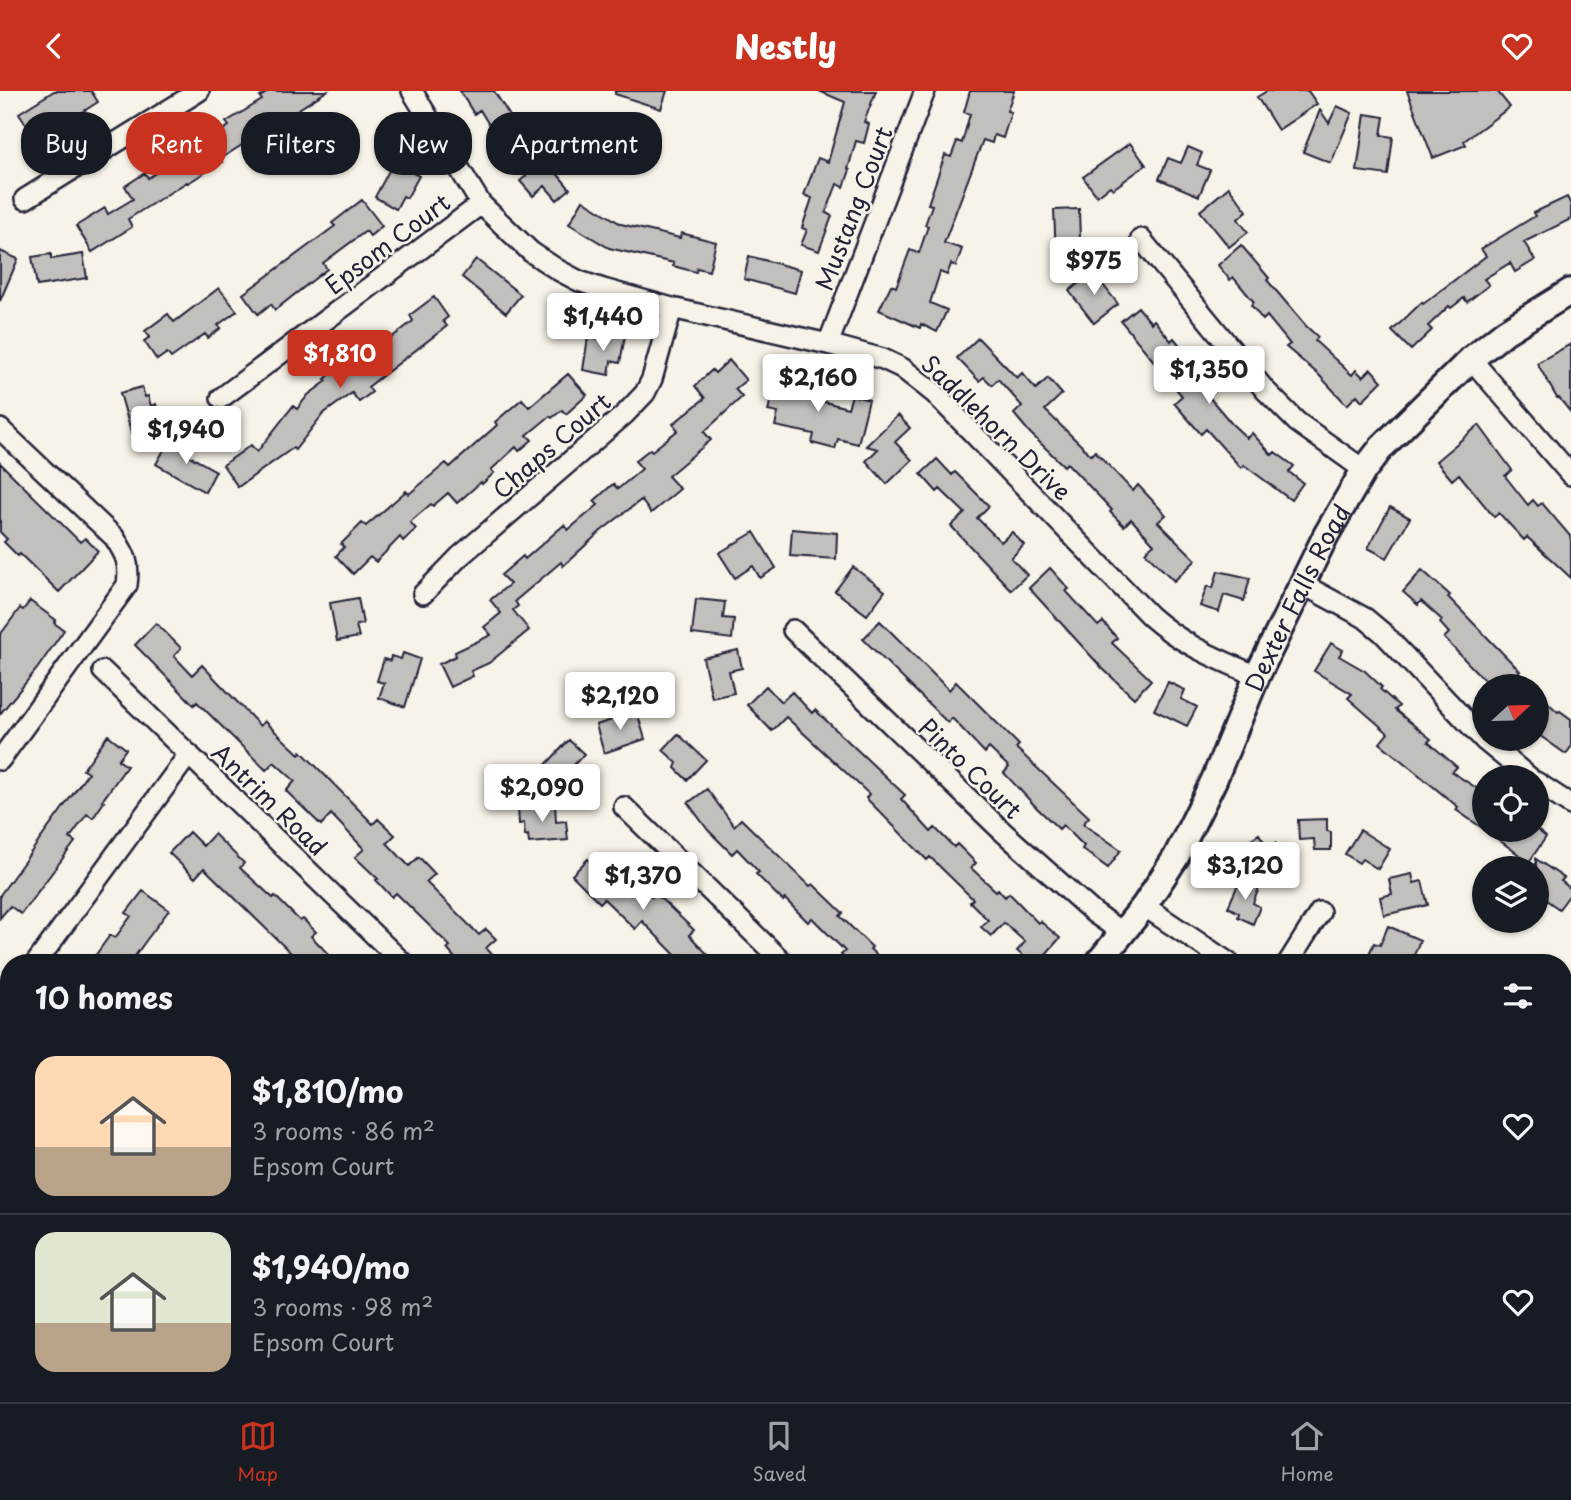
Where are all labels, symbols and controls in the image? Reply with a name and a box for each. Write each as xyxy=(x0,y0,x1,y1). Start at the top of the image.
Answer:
text: Nestly xyxy=(734,22,837,70)
icon: back xyxy=(35,27,73,65)
icon: heart xyxy=(1498,27,1536,65)
chip: Buy xyxy=(21,112,112,175)
chip: Rent xyxy=(126,112,227,175)
chip: Filters xyxy=(241,112,360,175)
chip: New xyxy=(374,112,472,175)
chip: Apartment xyxy=(486,112,662,175)
street label: Mustang Court xyxy=(805,121,901,295)
street label: Epsom Court xyxy=(317,184,457,302)
pin: $975 xyxy=(1053,237,1135,297)
text: $975 xyxy=(1066,242,1122,277)
pin: $1,440 xyxy=(546,293,660,353)
text: $1,440 xyxy=(563,298,643,333)
pin: $1,810 xyxy=(283,331,397,390)
text: $1,810 xyxy=(304,335,376,370)
street label: Saddlehorn Drive xyxy=(914,346,1080,508)
pin: $1,350 xyxy=(1152,347,1266,406)
text: $1,350 xyxy=(1170,351,1248,386)
pin: $2,160 xyxy=(761,355,875,414)
text: $2,160 xyxy=(779,359,857,394)
street label: Chaps Court xyxy=(484,383,618,507)
pin: $1,940 xyxy=(129,407,243,466)
text: $1,940 xyxy=(147,411,225,446)
street label: Dexter Falls Road xyxy=(1235,497,1358,697)
pin: $2,120 xyxy=(563,673,677,732)
north arrow xyxy=(1472,674,1549,751)
map controls xyxy=(1472,674,1549,933)
text: $2,120 xyxy=(581,677,659,712)
street label: Pinto Court xyxy=(911,709,1031,827)
street label: Antrim Road xyxy=(204,734,336,864)
pin: $2,090 xyxy=(485,765,599,824)
button: locate xyxy=(1472,765,1549,842)
text: $2,090 xyxy=(500,769,584,804)
pin: $3,120 xyxy=(1188,843,1302,902)
text: $3,120 xyxy=(1207,847,1283,882)
pin: $1,370 xyxy=(586,853,700,912)
button: layers xyxy=(1472,856,1549,933)
text: $1,370 xyxy=(605,857,681,892)
text: 10 homes xyxy=(35,974,173,1019)
icon: filters xyxy=(1499,977,1537,1015)
text: $1,810/mo xyxy=(252,1068,403,1113)
icon: home xyxy=(91,1084,175,1168)
icon: heart xyxy=(1499,1107,1537,1145)
text: 3 rooms · 86 m² xyxy=(252,1113,435,1148)
text: Epsom Court xyxy=(252,1148,394,1183)
text: $1,940/mo xyxy=(252,1244,410,1289)
icon: home xyxy=(91,1260,175,1344)
icon: heart xyxy=(1499,1283,1537,1321)
text: 3 rooms · 98 m² xyxy=(252,1289,433,1324)
text: Epsom Court xyxy=(252,1324,394,1359)
tab: Map xyxy=(237,1417,278,1487)
tab: Saved xyxy=(752,1417,806,1487)
tab: Home xyxy=(1281,1417,1334,1487)

